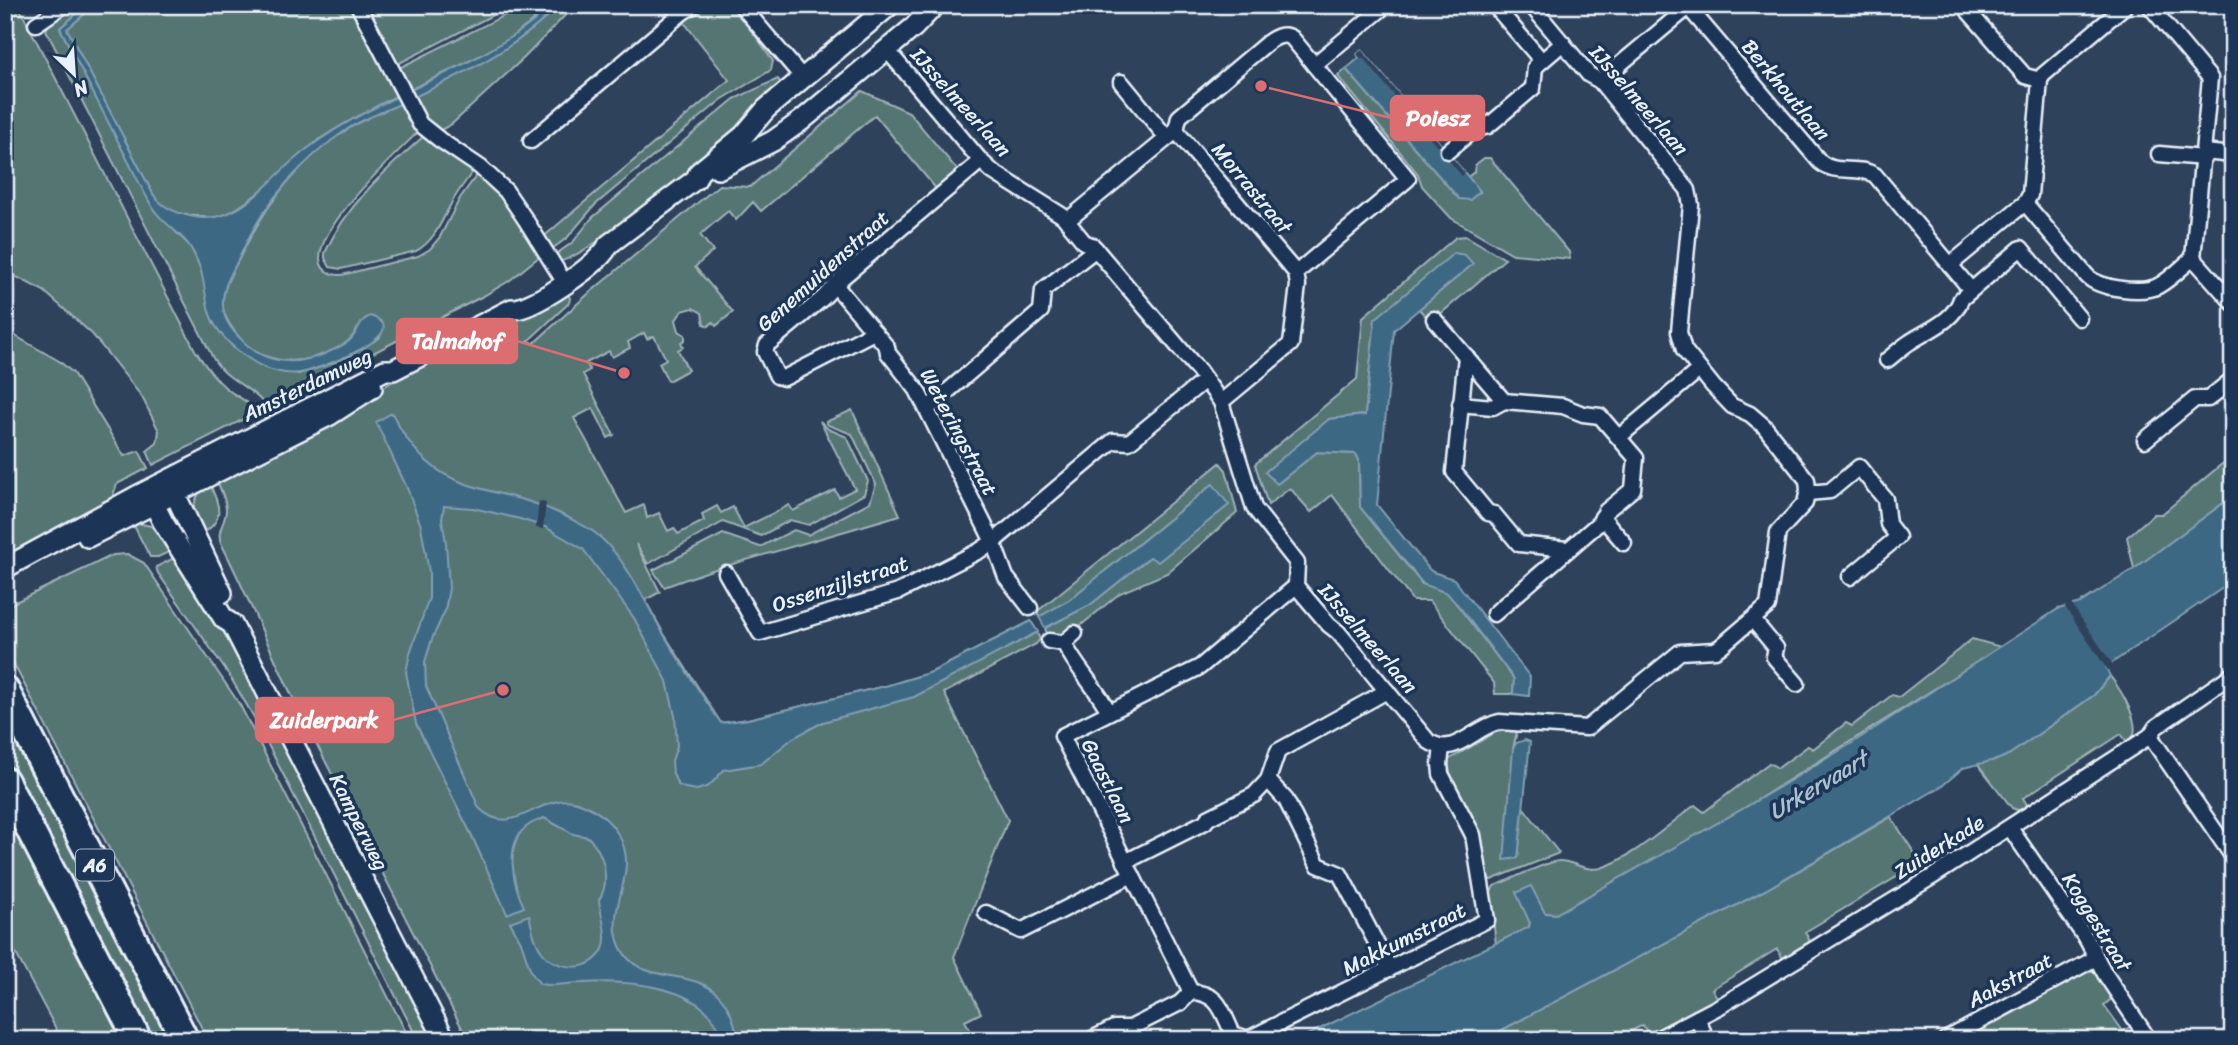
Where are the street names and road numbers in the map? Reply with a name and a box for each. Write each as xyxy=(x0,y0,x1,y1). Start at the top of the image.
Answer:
street label: Berkhoutlaan xyxy=(1731,30,1841,150)
street label: IJsselmeerlaan xyxy=(1579,35,1699,165)
street label: IJsselmeerlaan xyxy=(900,37,1021,166)
street label: Morrastraat xyxy=(1202,133,1303,244)
street label: Genemuidenstraat xyxy=(747,200,899,342)
street label: Amsterdamweg xyxy=(235,337,379,433)
street label: Weteringstraat xyxy=(909,361,1009,503)
street label: Ossenzijlstraat xyxy=(767,544,913,624)
street label: IJsselmeerlaan xyxy=(1308,573,1428,703)
street label: Gaastlaan xyxy=(1070,732,1146,830)
street label: Kamperweg xyxy=(318,767,400,878)
street label: Zuiderkade xyxy=(1886,804,1992,890)
road number: A6 xyxy=(76,850,114,880)
street label: Koggestraat xyxy=(2051,865,2143,981)
street label: Makkumstraat xyxy=(1335,891,1473,987)
street label: Aakstraat xyxy=(1959,942,2060,1019)

